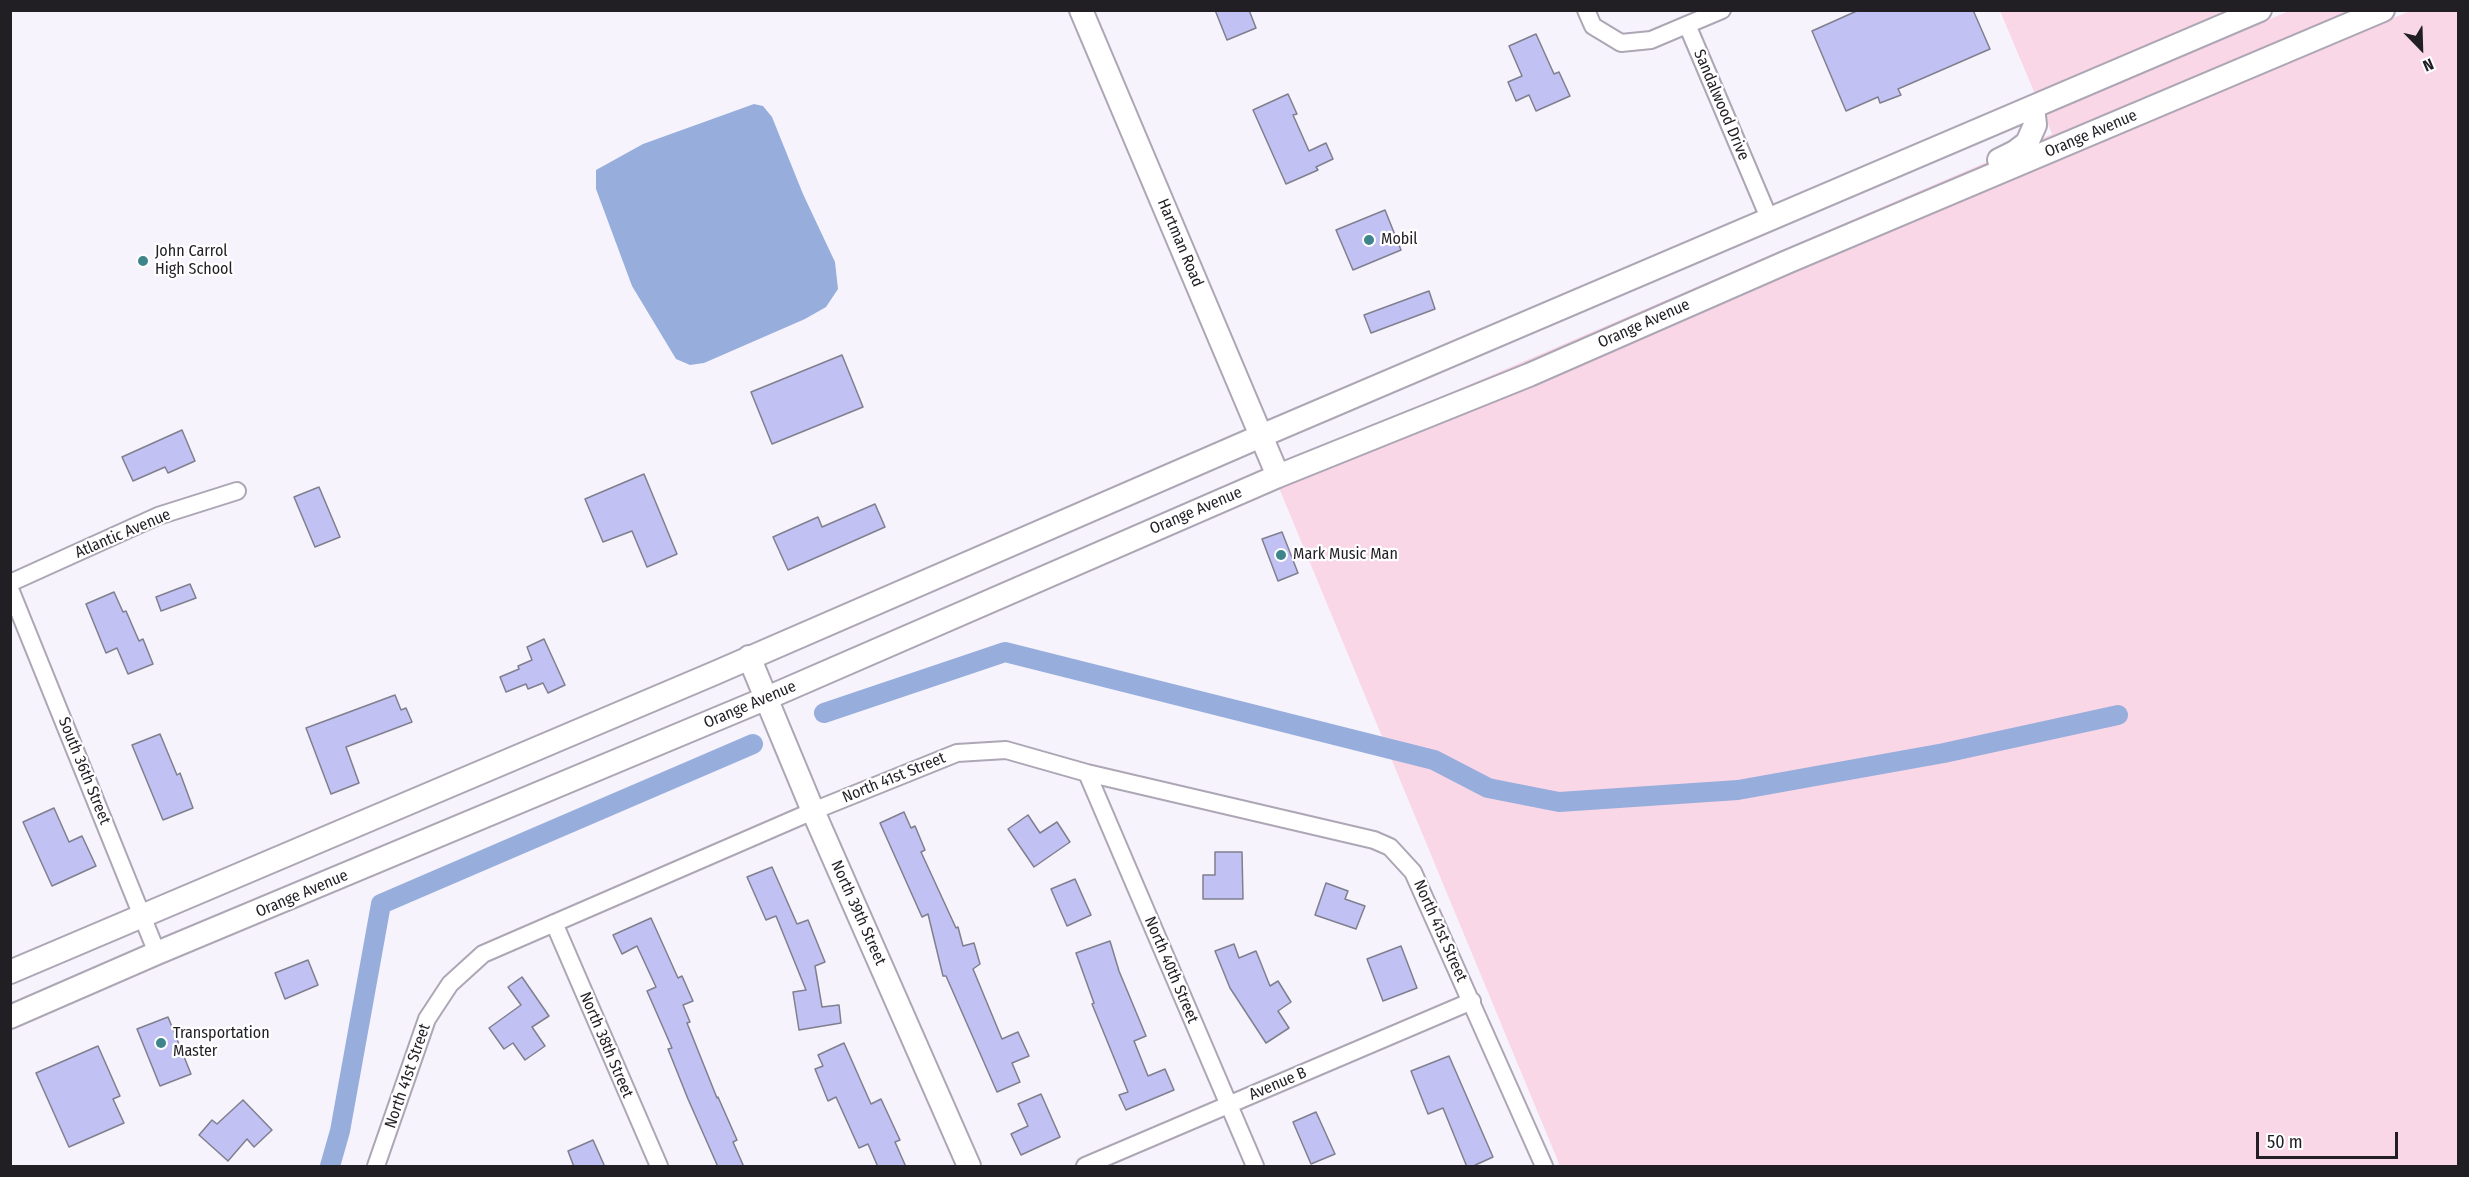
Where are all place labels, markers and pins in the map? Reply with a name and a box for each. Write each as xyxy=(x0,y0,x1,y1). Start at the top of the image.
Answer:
place label: Mobil xyxy=(1381,230,1418,250)
marker: Mobil xyxy=(1362,233,1376,247)
place label: John Carrol High School xyxy=(155,242,233,280)
marker: John Carrol High School xyxy=(136,254,150,268)
place label: Mark Music Man xyxy=(1293,545,1398,565)
marker: Mark Music Man xyxy=(1274,548,1288,562)
place label: Transportation Master xyxy=(173,1024,270,1062)
marker: Transportation Master xyxy=(154,1036,168,1050)

